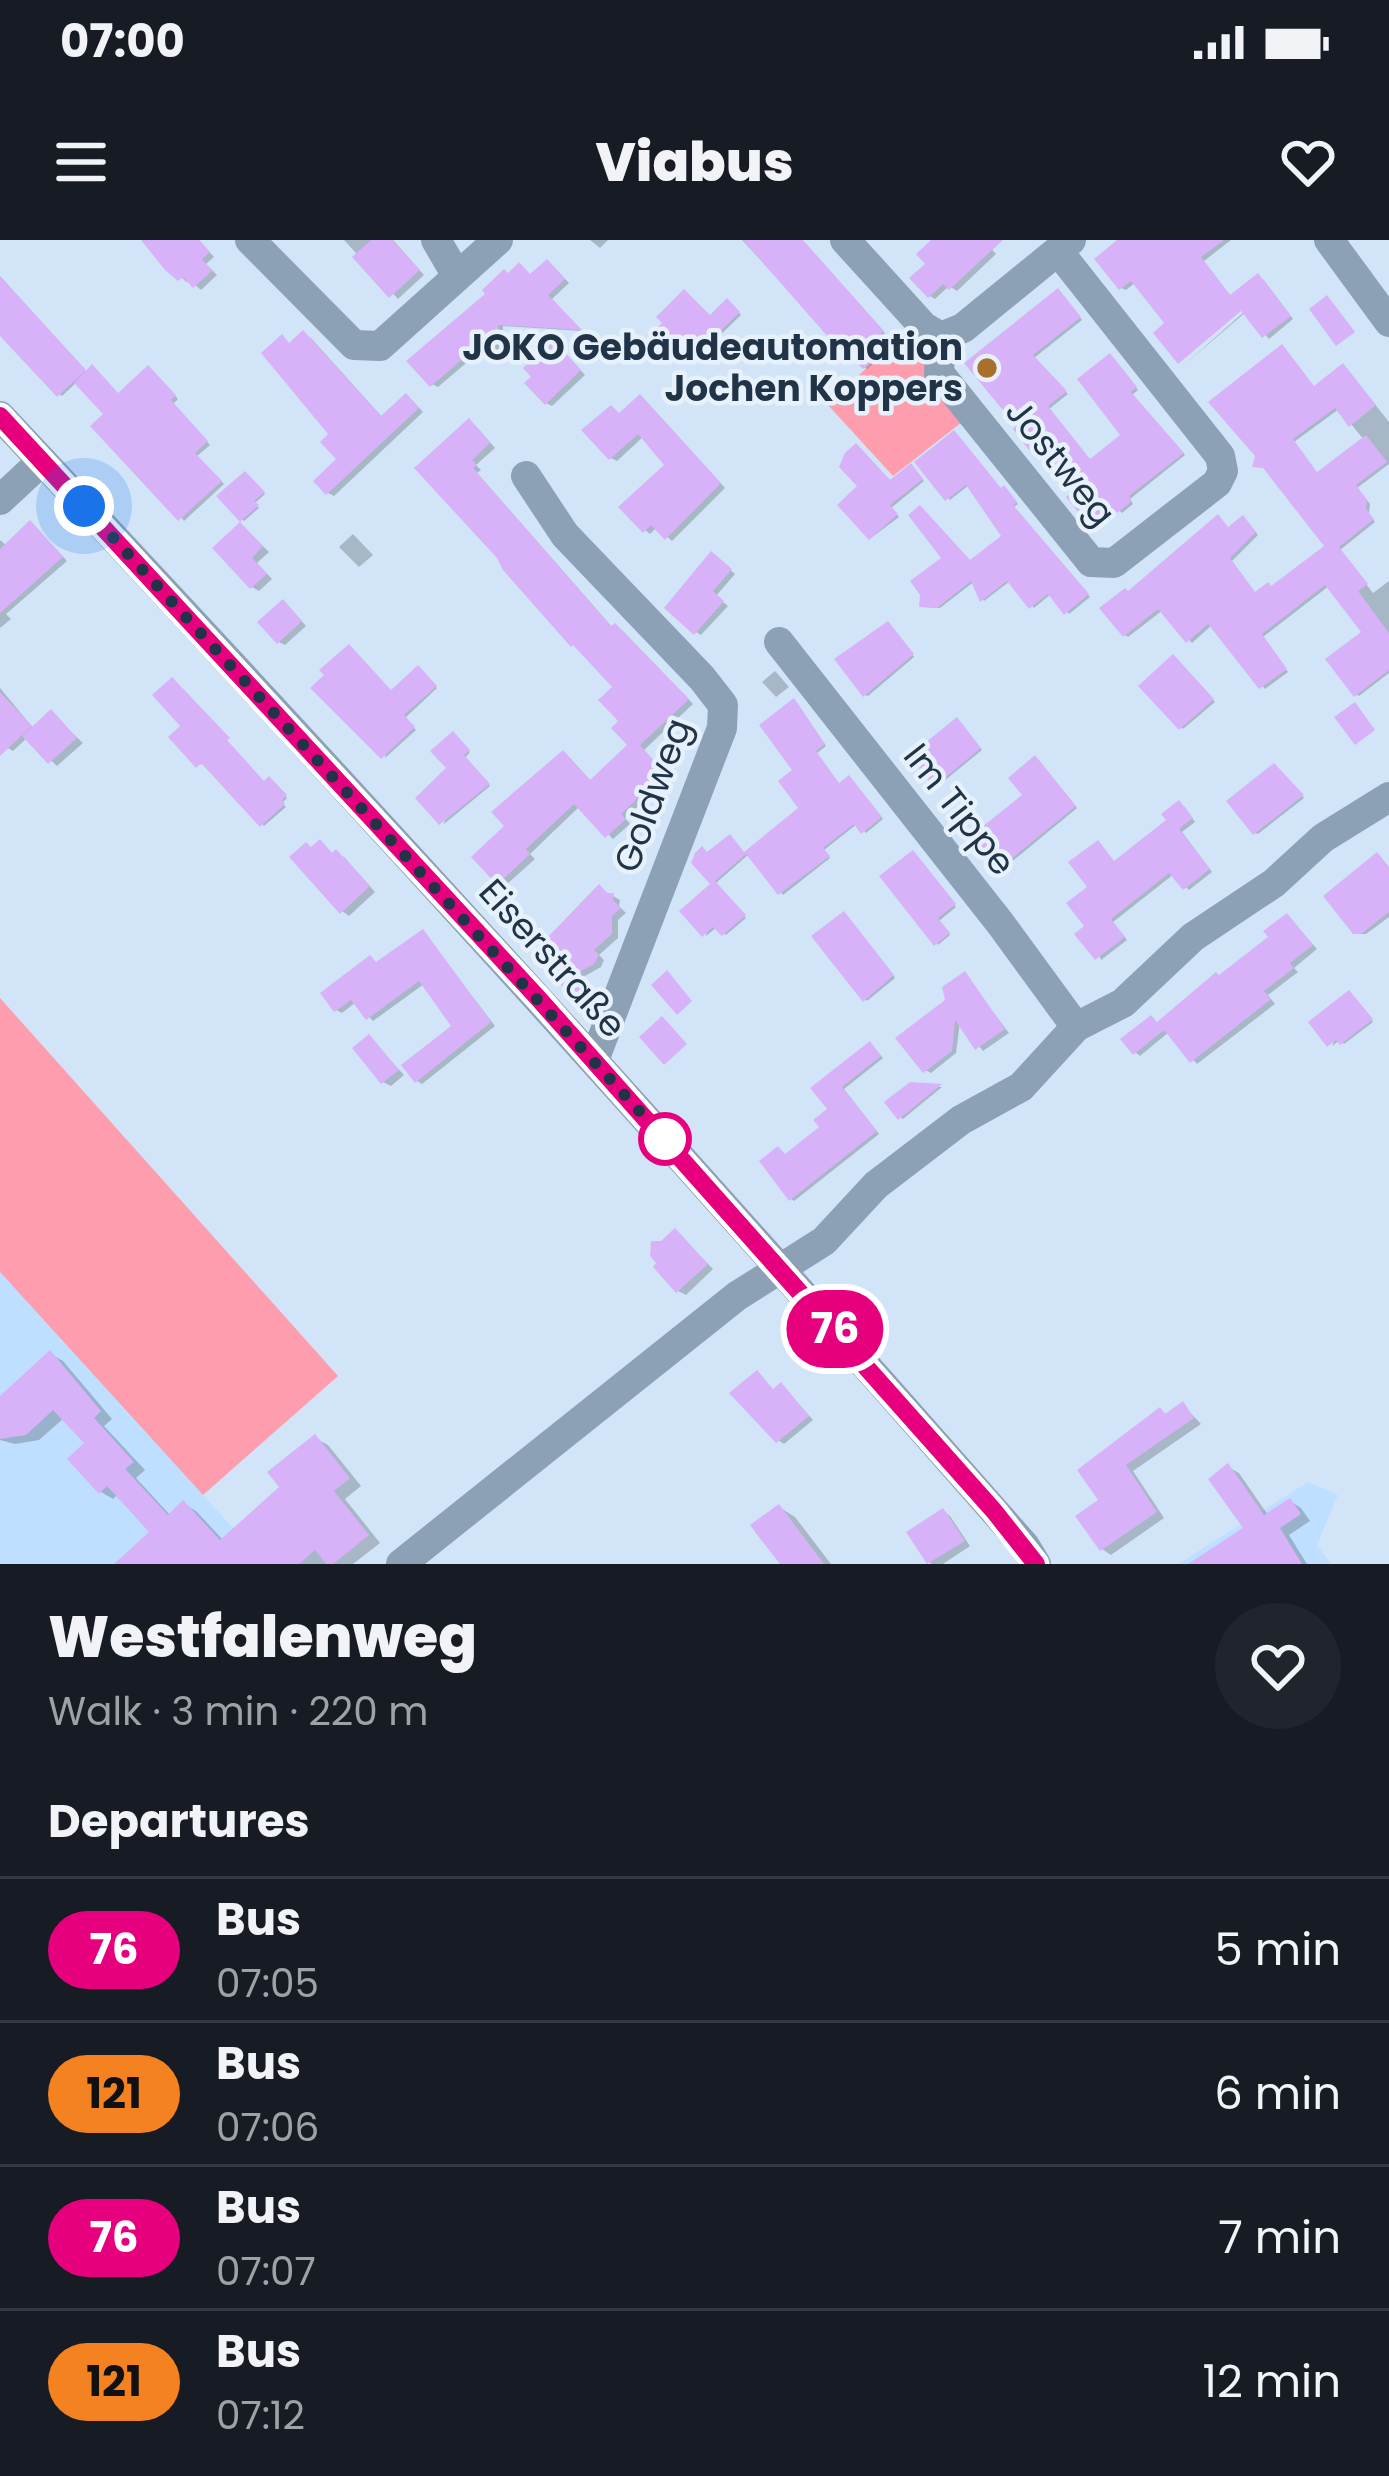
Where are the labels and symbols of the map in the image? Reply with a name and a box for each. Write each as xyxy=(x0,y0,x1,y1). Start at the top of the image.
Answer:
place label: JOKO Gebäudeautomation Jochen Koppers xyxy=(462,322,963,414)
marker: JOKO Gebäudeautomation Jochen Koppers xyxy=(974,355,1000,381)
street label: Jostweg xyxy=(994,388,1128,537)
your location xyxy=(54,476,114,536)
street label: Goldweg xyxy=(601,711,704,879)
street label: Im Tippe xyxy=(892,733,1027,886)
street label: Eiserstraße xyxy=(467,868,638,1049)
unlabelled marker xyxy=(640,1114,690,1164)
line badge: 76 xyxy=(781,1290,889,1368)

